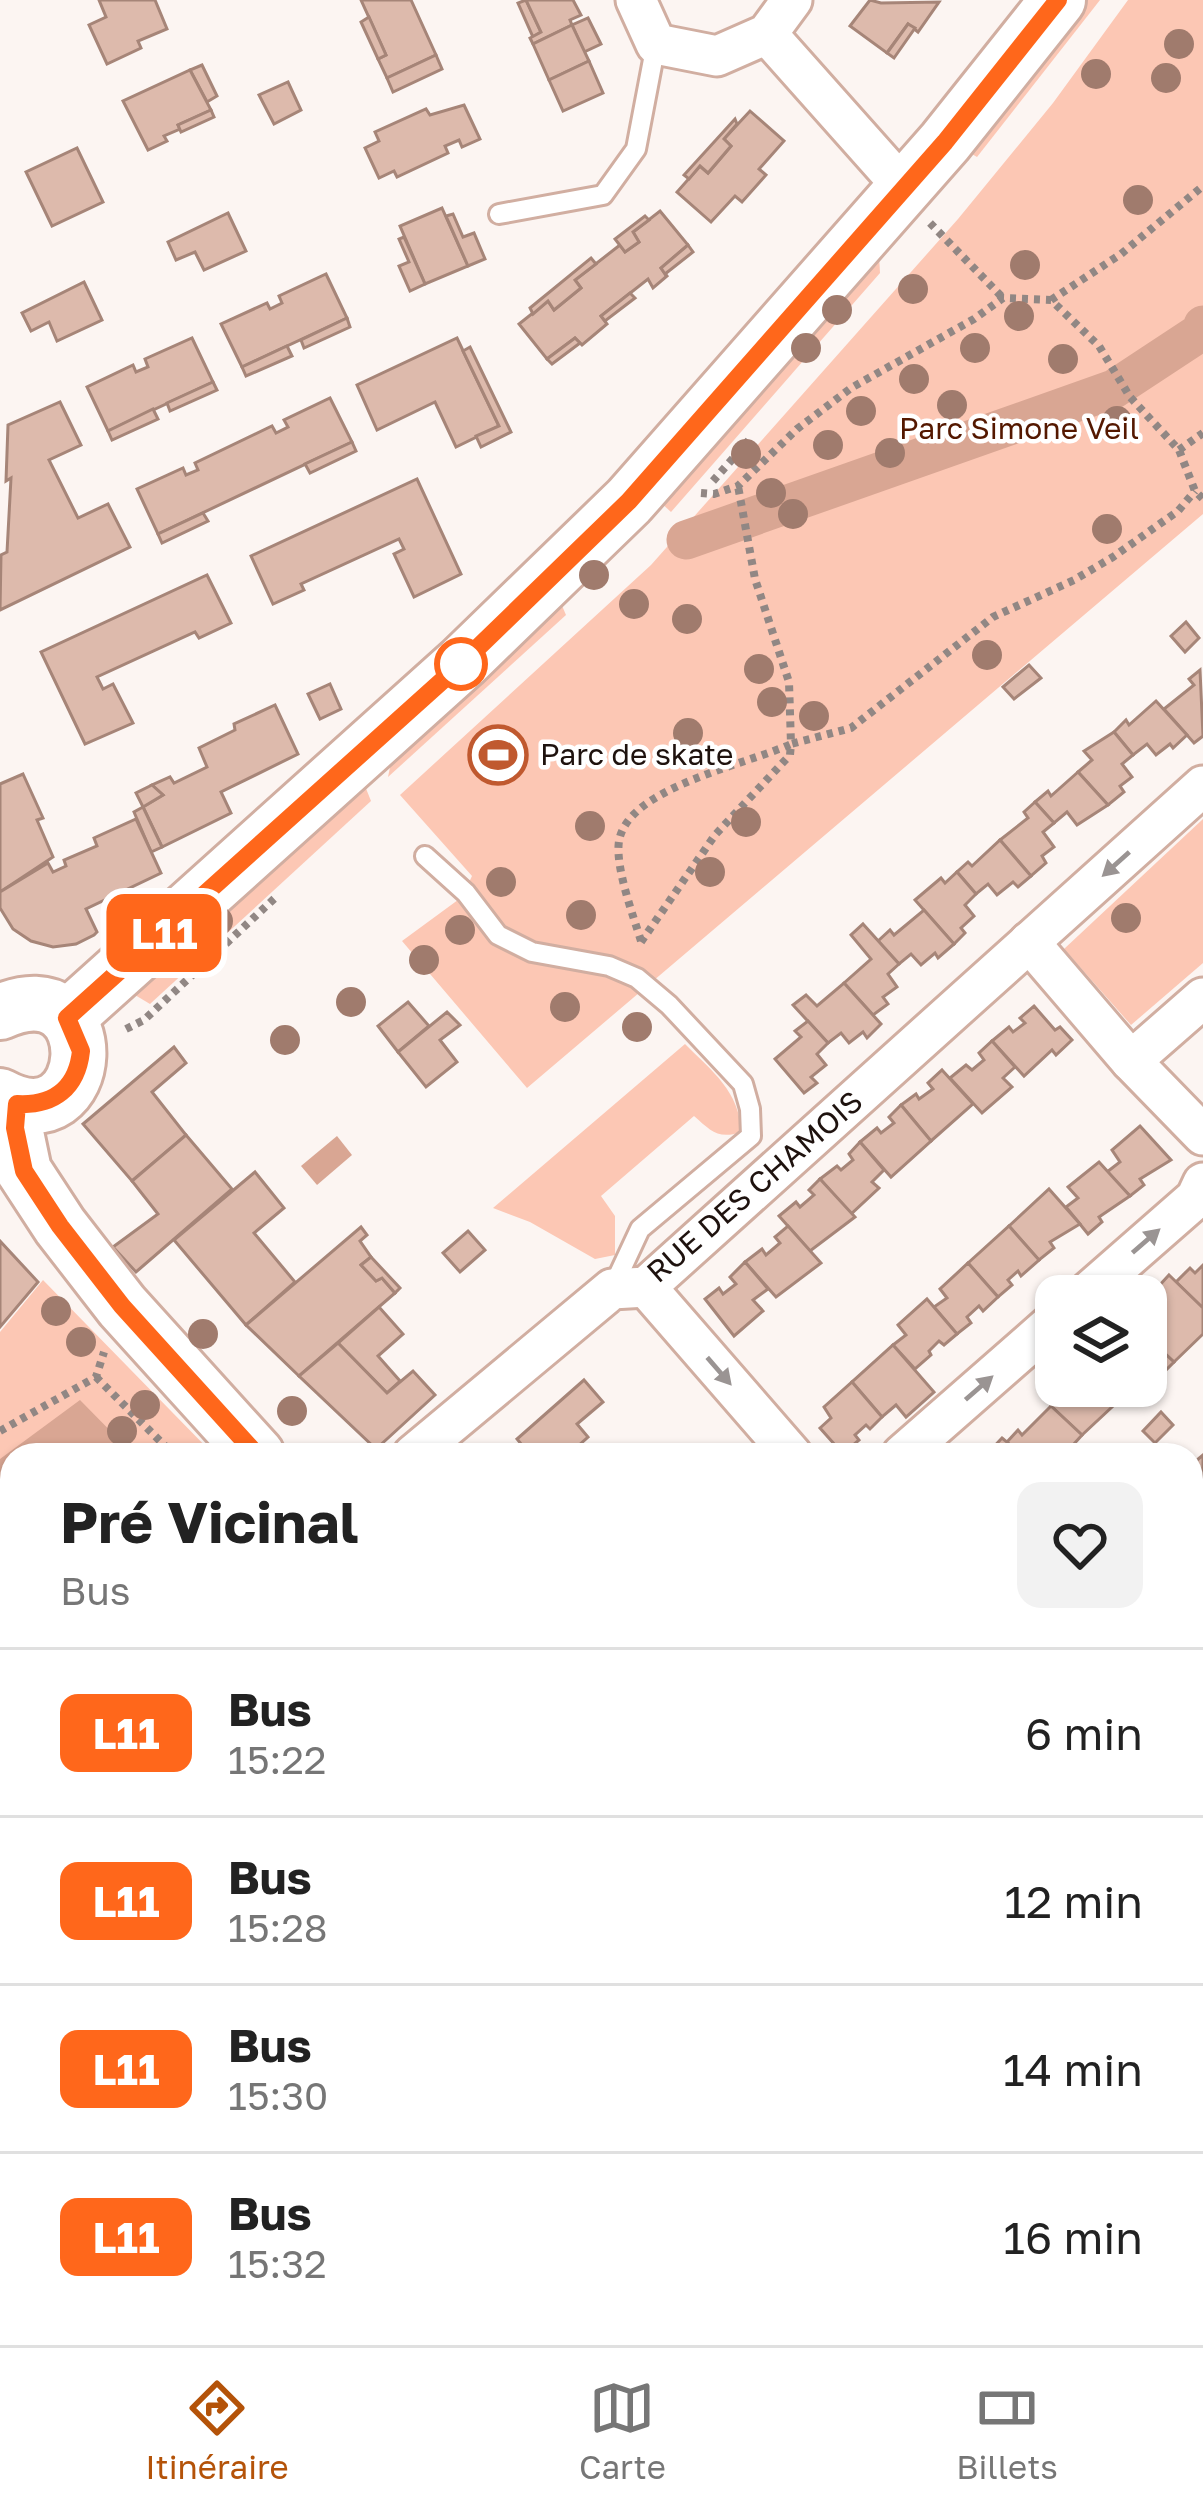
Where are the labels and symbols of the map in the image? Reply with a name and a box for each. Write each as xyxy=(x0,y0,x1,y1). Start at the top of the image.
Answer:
park label: Parc Simone Veil xyxy=(899,410,1139,446)
unlabelled marker xyxy=(436,639,486,689)
sports icon: Parc de skate xyxy=(467,724,529,786)
place label: Parc de skate xyxy=(540,736,734,772)
one-way arrow xyxy=(1101,850,1131,877)
line badge: L11 xyxy=(95,894,233,972)
street label: RUE DES CHAMOIS xyxy=(639,1083,869,1290)
one-way arrow xyxy=(1131,1229,1161,1255)
one-way arrow xyxy=(705,1356,732,1386)
one-way arrow xyxy=(964,1375,994,1402)

